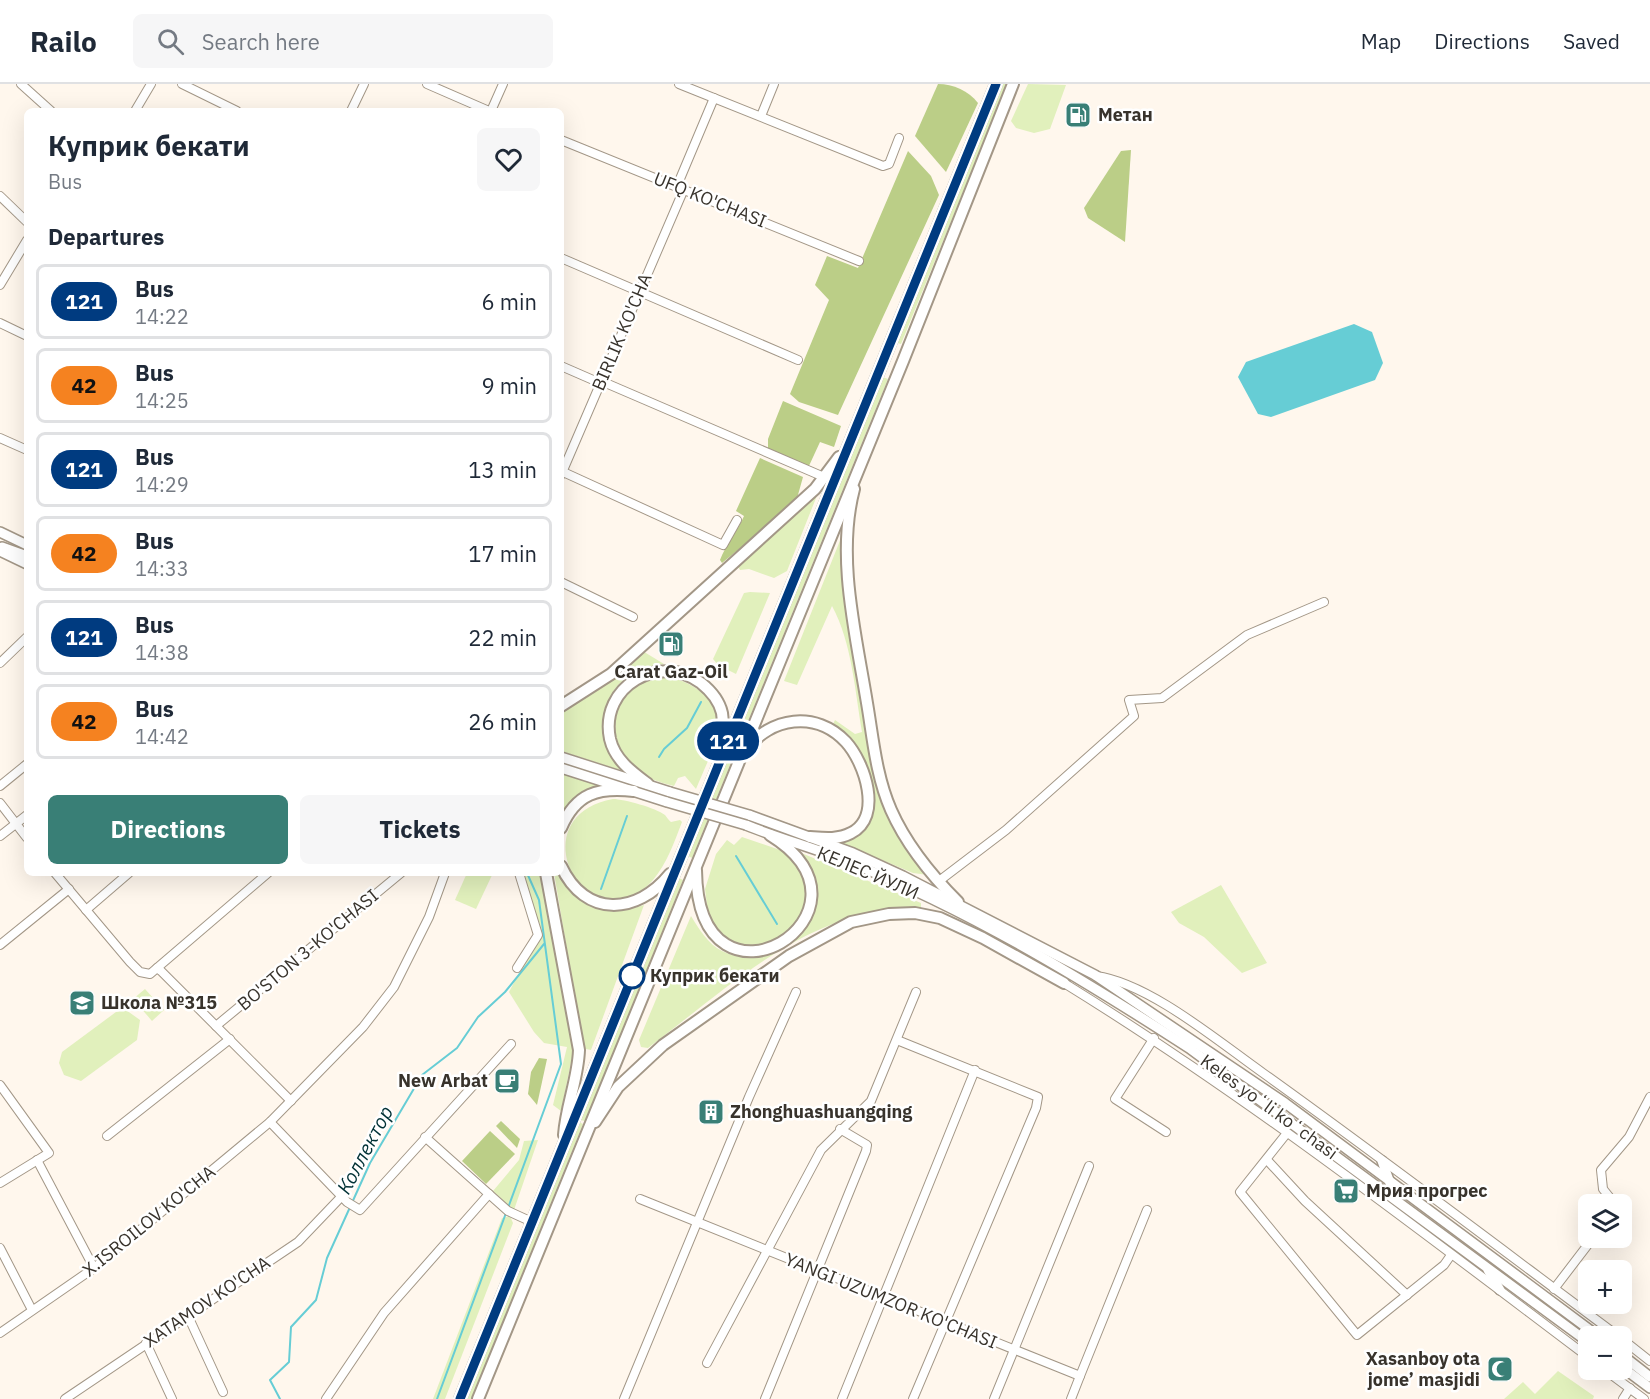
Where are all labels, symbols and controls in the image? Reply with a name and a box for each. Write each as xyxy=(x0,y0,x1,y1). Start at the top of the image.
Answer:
search box xyxy=(133,14,553,68)
text: Railo xyxy=(30,23,97,60)
icon: search xyxy=(154,25,187,58)
text: Search here xyxy=(202,27,320,56)
text: Map xyxy=(1361,27,1401,55)
text: Directions xyxy=(1434,27,1530,55)
text: Saved xyxy=(1563,27,1620,55)
fuel station icon: Метан xyxy=(1063,100,1093,130)
place label: Метан xyxy=(1098,103,1153,126)
text: Куприк бекати xyxy=(48,127,250,164)
button: heart xyxy=(477,128,540,191)
street label: UFQ KO'CHASI xyxy=(650,166,770,233)
text: Bus xyxy=(48,168,82,195)
text: Departures xyxy=(48,222,164,251)
street label: BIRLIK KO'CHA xyxy=(586,269,657,394)
text: Bus xyxy=(135,274,174,303)
text: 121 xyxy=(65,287,103,315)
text: 6 min xyxy=(481,287,537,316)
text: 14:22 xyxy=(135,303,189,330)
text: Bus xyxy=(135,358,174,387)
text: 42 xyxy=(71,371,97,399)
text: 9 min xyxy=(481,371,537,400)
text: 14:25 xyxy=(135,387,189,414)
text: Bus xyxy=(135,442,174,471)
text: 121 xyxy=(65,455,103,483)
text: 13 min xyxy=(468,455,537,484)
text: 14:29 xyxy=(135,471,189,498)
text: Bus xyxy=(135,526,174,555)
text: 42 xyxy=(71,539,97,567)
text: 17 min xyxy=(468,539,537,568)
text: 14:33 xyxy=(135,555,189,582)
text: Bus xyxy=(135,610,174,639)
text: 121 xyxy=(65,623,103,651)
text: 22 min xyxy=(468,623,537,652)
fuel station icon: Carat Gaz-Oil xyxy=(656,629,686,659)
text: 14:38 xyxy=(135,639,189,666)
place label: Carat Gaz-Oil xyxy=(614,660,728,683)
text: Bus xyxy=(135,694,174,723)
text: 42 xyxy=(71,707,97,735)
text: 26 min xyxy=(468,707,537,736)
line badge: 121 xyxy=(694,722,762,760)
text: 14:42 xyxy=(135,723,189,750)
text: 121 xyxy=(709,727,747,755)
button: Directions xyxy=(48,795,288,864)
button: Tickets xyxy=(300,795,540,864)
street label: КЕЛЕС ЙУЛИ xyxy=(814,841,922,904)
street label: BO'STON 3-KO'CHASI xyxy=(232,884,383,1015)
marker: Куприк бекати xyxy=(619,963,645,989)
place label: Куприк бекати xyxy=(650,964,780,987)
school or university icon: Школа №315 xyxy=(67,988,97,1018)
place label: Школа №315 xyxy=(101,991,217,1014)
street label: Keles yoʻli koʻchasi xyxy=(1196,1049,1343,1164)
cafe icon: New Arbat xyxy=(492,1066,522,1096)
place label: New Arbat xyxy=(398,1069,488,1092)
building icon: Zhonghuashuangqing xyxy=(696,1097,726,1127)
place label: Zhonghuashuangqing xyxy=(730,1100,912,1123)
water label: Коллектор xyxy=(330,1101,399,1199)
street label: X.ISROILOV KO'CHA xyxy=(78,1160,220,1281)
supermarket icon: Мрия прогрес xyxy=(1331,1176,1361,1206)
place label: Мрия прогрес xyxy=(1366,1179,1488,1202)
map controls xyxy=(1578,1194,1632,1380)
button: layers xyxy=(1578,1194,1632,1248)
street label: YANGI UZUMZOR KO'CHASI xyxy=(782,1247,1001,1354)
street label: XATAMOV KO'CHA xyxy=(139,1251,275,1352)
button: + xyxy=(1578,1260,1632,1314)
button: − xyxy=(1578,1326,1632,1380)
place label: Xasanboy ota jome’ masjidi xyxy=(1366,1347,1480,1391)
mosque icon: Xasanboy ota jome’ masjidi xyxy=(1485,1354,1515,1384)

